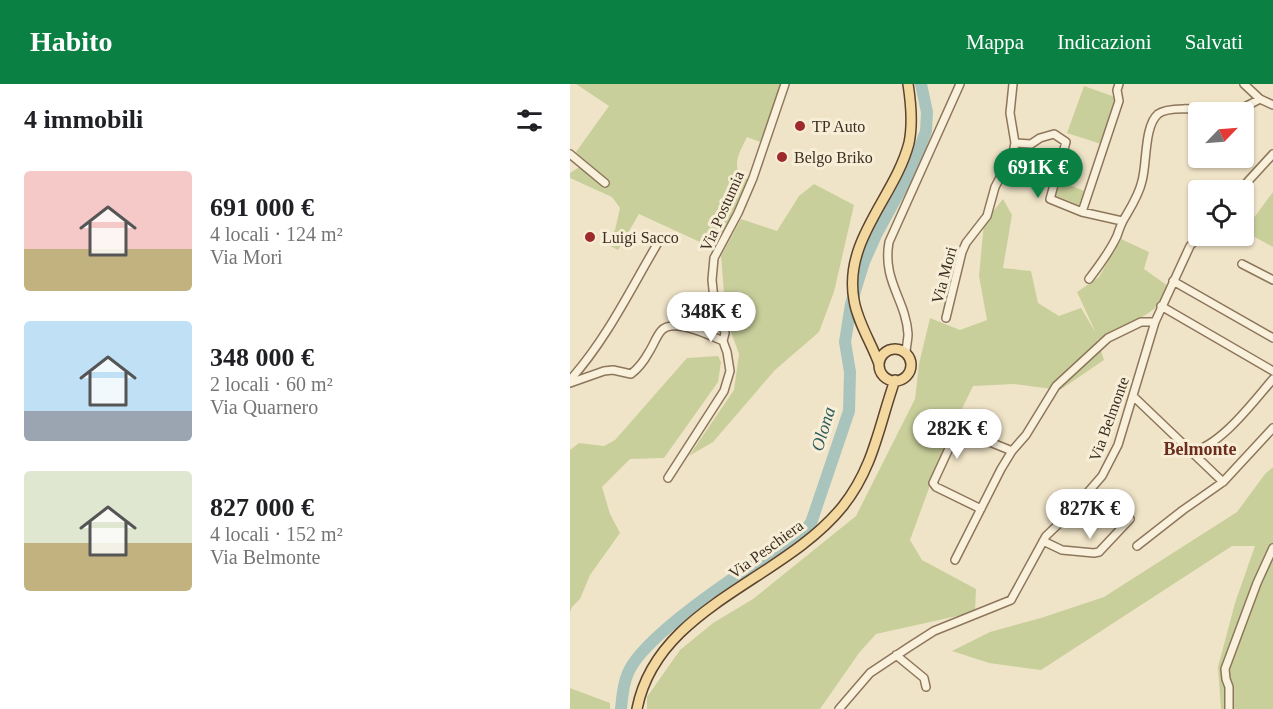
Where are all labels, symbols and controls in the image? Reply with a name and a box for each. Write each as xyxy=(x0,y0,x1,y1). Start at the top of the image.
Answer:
text: Habito xyxy=(30,26,112,57)
text: Mappa xyxy=(966,30,1024,54)
text: Indicazioni xyxy=(1057,30,1152,54)
text: Salvati xyxy=(1185,30,1243,54)
north arrow xyxy=(1188,102,1254,168)
map controls xyxy=(1188,102,1254,246)
icon: filters xyxy=(513,104,546,137)
text: 4 immobili xyxy=(24,105,143,134)
place label: TP Auto xyxy=(812,118,865,135)
marker: TP Auto xyxy=(793,119,807,133)
pin: 691K € xyxy=(989,148,1087,199)
place label: Belgo Briko xyxy=(794,149,873,167)
marker: Belgo Briko xyxy=(775,150,789,164)
text: 691K € xyxy=(1008,156,1068,178)
street label: Via Postumia xyxy=(697,168,747,254)
button: locate xyxy=(1188,180,1254,246)
text: 691 000 € xyxy=(210,193,314,222)
icon: home xyxy=(72,195,144,267)
text: 4 locali · 124 m² xyxy=(210,223,343,245)
place label: Luigi Sacco xyxy=(602,229,679,247)
marker: Luigi Sacco xyxy=(583,230,597,244)
street label: Via Mori xyxy=(928,244,960,305)
text: Via Mori xyxy=(210,246,283,268)
pin: 348K € xyxy=(662,292,760,343)
text: 348K € xyxy=(681,300,741,322)
text: 348 000 € xyxy=(210,343,314,372)
icon: home xyxy=(72,345,144,417)
text: 2 locali · 60 m² xyxy=(210,373,333,395)
street label: Via Belmonte xyxy=(1086,375,1132,463)
text: Via Quarnero xyxy=(210,396,318,418)
water label: Olona xyxy=(807,405,839,453)
pin: 282K € xyxy=(908,409,1006,460)
text: 282K € xyxy=(927,417,987,439)
district label: Belmonte xyxy=(1164,439,1237,459)
pin: 827K € xyxy=(1041,489,1139,540)
text: 827 000 € xyxy=(210,493,314,522)
icon: home xyxy=(72,495,144,567)
text: 827K € xyxy=(1060,497,1120,519)
street label: Via Peschiera xyxy=(726,516,806,582)
text: 4 locali · 152 m² xyxy=(210,523,343,545)
text: Via Belmonte xyxy=(210,546,320,568)

